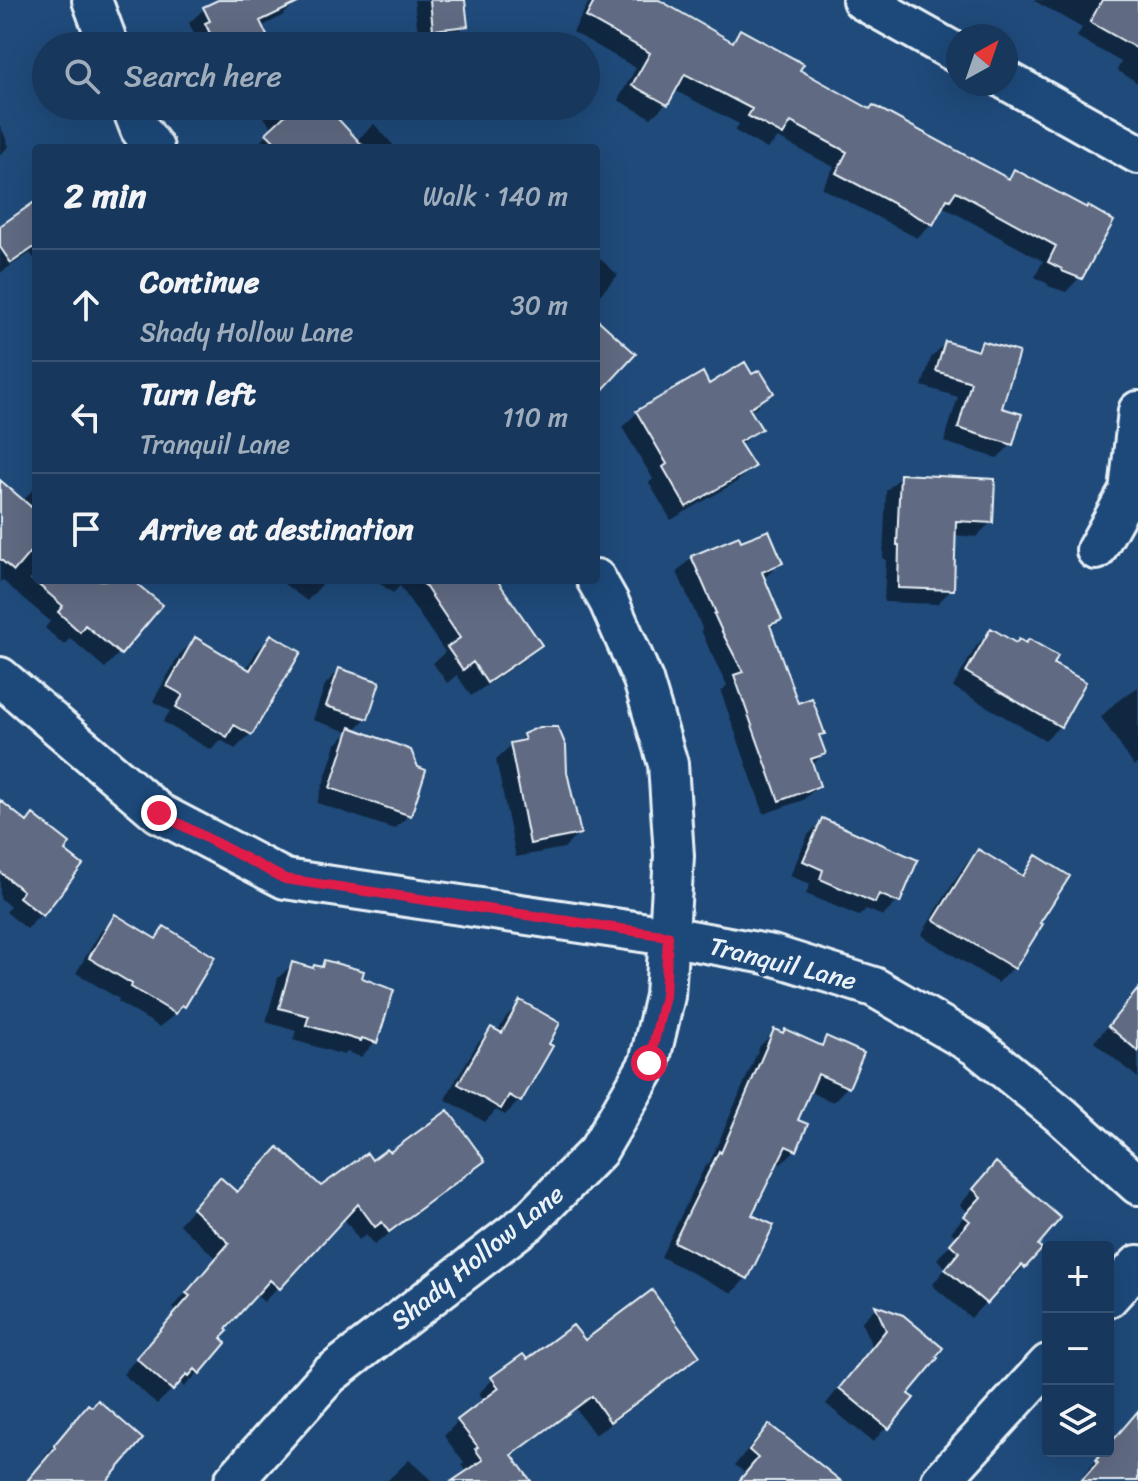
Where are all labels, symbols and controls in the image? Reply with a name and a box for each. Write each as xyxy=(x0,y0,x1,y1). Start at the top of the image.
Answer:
north arrow xyxy=(946,24,1018,96)
search box xyxy=(32,32,600,120)
text: Search here xyxy=(124,49,282,103)
icon: search xyxy=(60,54,104,98)
text: 2 min xyxy=(64,166,146,226)
text: Walk · 140 m xyxy=(423,173,568,219)
text: Continue xyxy=(140,255,259,309)
text: 30 m xyxy=(511,282,568,328)
icon: ahead xyxy=(64,283,108,327)
text: Shady Hollow Lane xyxy=(140,309,353,355)
text: Turn left xyxy=(140,367,256,421)
text: 110 m xyxy=(503,394,568,440)
icon: left xyxy=(64,395,108,439)
text: Tranquil Lane xyxy=(140,421,290,467)
text: Arrive at destination xyxy=(140,502,414,556)
icon: arrive xyxy=(64,507,108,551)
route end xyxy=(141,795,177,831)
street label: Tranquil Lane xyxy=(705,923,861,1003)
route start xyxy=(631,1045,667,1081)
street label: Shady Hollow Lane xyxy=(380,1172,574,1342)
map controls xyxy=(1042,1241,1114,1457)
button: + xyxy=(1042,1241,1114,1313)
button: − xyxy=(1042,1313,1114,1385)
button: layers xyxy=(1042,1385,1114,1457)

